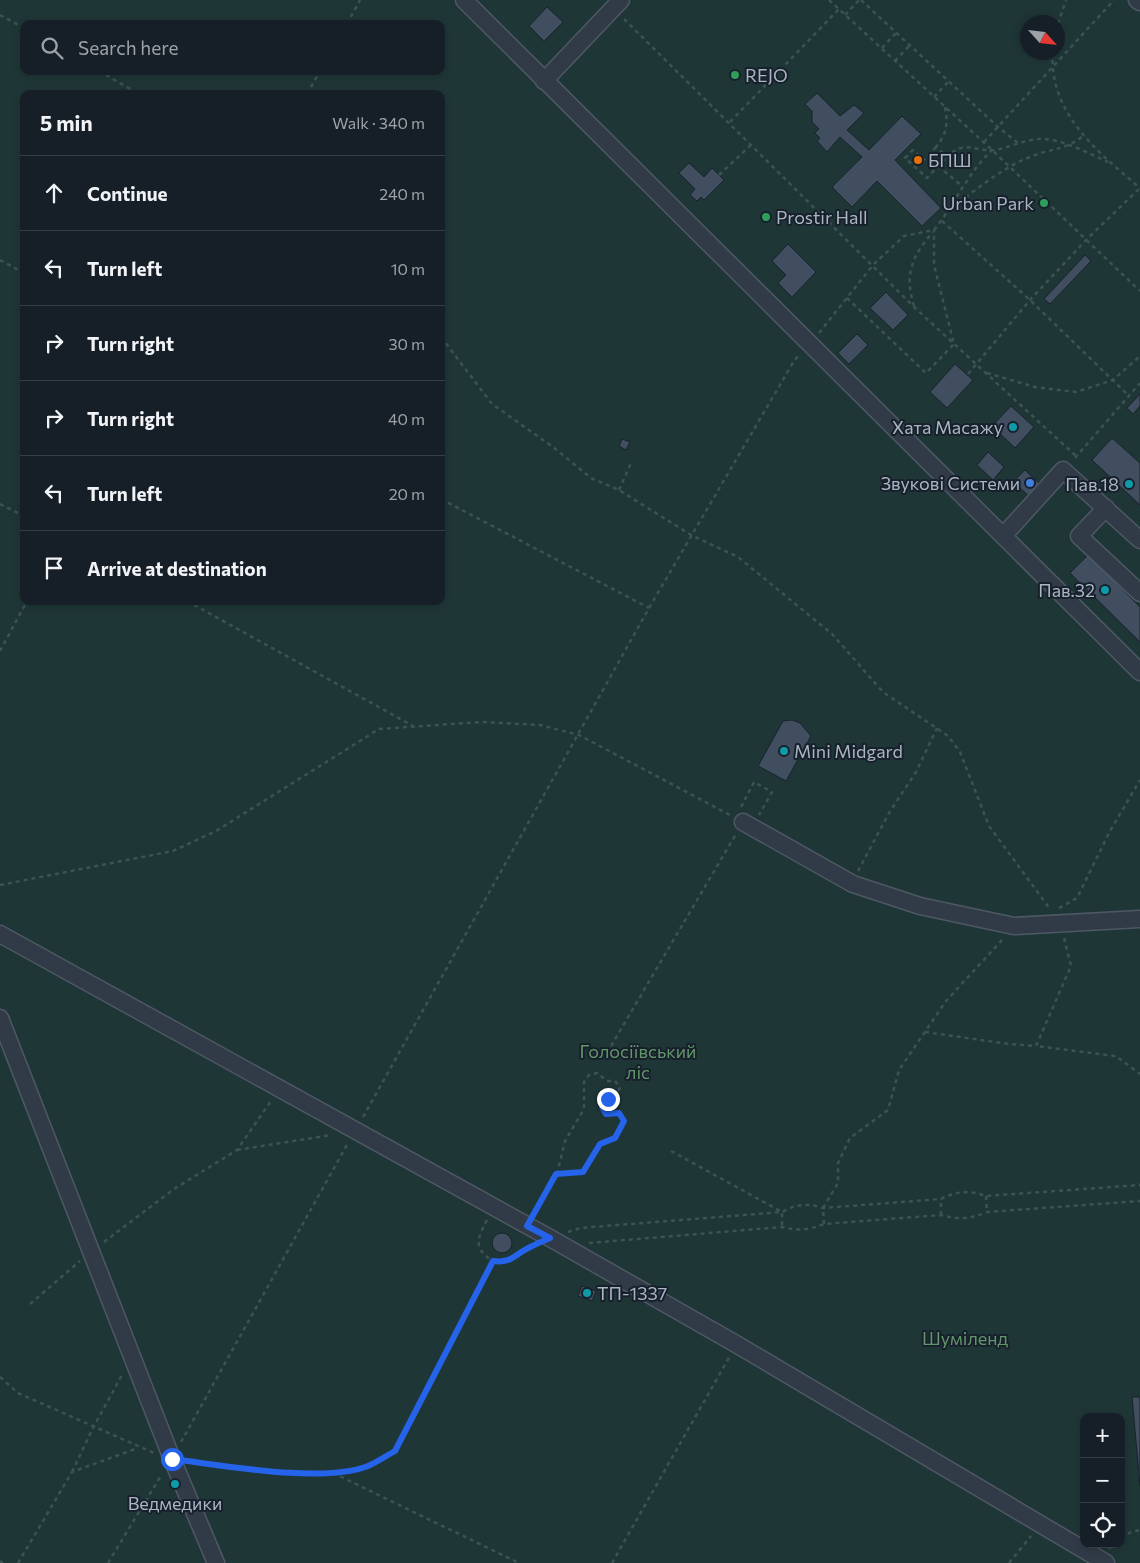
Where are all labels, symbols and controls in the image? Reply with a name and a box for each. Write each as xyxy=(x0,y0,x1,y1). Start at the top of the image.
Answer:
north arrow xyxy=(1020,15,1065,60)
search box xyxy=(20,20,445,75)
icon: search xyxy=(38,34,66,62)
text: Search here xyxy=(78,36,178,59)
place label: REJO xyxy=(745,64,788,86)
marker: REJO xyxy=(729,69,741,81)
text: 5 min xyxy=(40,110,93,135)
text: Walk · 340 m xyxy=(332,113,425,132)
place label: БПШ xyxy=(928,149,972,171)
marker: БПШ xyxy=(912,154,924,166)
icon: ahead xyxy=(40,179,68,207)
text: Continue xyxy=(87,182,167,205)
text: 240 m xyxy=(379,184,425,203)
place label: Urban Park xyxy=(942,192,1034,214)
marker: Urban Park xyxy=(1038,197,1050,209)
place label: Prostir Hall xyxy=(776,206,868,228)
marker: Prostir Hall xyxy=(760,211,772,223)
icon: left xyxy=(40,254,68,282)
text: Turn left xyxy=(87,257,162,280)
text: 10 m xyxy=(391,259,425,278)
icon: right xyxy=(40,329,68,357)
text: Turn right xyxy=(87,332,174,355)
text: 30 m xyxy=(388,334,425,353)
icon: right xyxy=(40,404,68,432)
text: Turn right xyxy=(87,407,174,430)
text: 40 m xyxy=(388,409,425,428)
place label: Хата Масажу xyxy=(892,416,1003,438)
marker: Хата Масажу xyxy=(1007,421,1019,433)
place label: Звукові Системи xyxy=(881,472,1020,494)
place label: Пав.18 xyxy=(1065,473,1119,495)
marker: Звукові Системи xyxy=(1024,477,1036,489)
marker: Пав.18 xyxy=(1123,478,1135,490)
icon: left xyxy=(40,479,68,507)
text: Turn left xyxy=(87,482,162,505)
text: 20 m xyxy=(389,484,425,503)
icon: arrive xyxy=(40,554,68,582)
text: Arrive at destination xyxy=(87,557,267,580)
place label: Пав.32 xyxy=(1038,579,1095,601)
marker: Пав.32 xyxy=(1099,584,1111,596)
place label: Mini Midgard xyxy=(794,740,903,762)
marker: Mini Midgard xyxy=(778,745,790,757)
park label: Голосіївський ліс xyxy=(580,1040,696,1083)
route end xyxy=(597,1088,620,1111)
place label: ТП-1337 xyxy=(597,1282,667,1304)
marker: ТП-1337 xyxy=(581,1287,593,1299)
park label: Шуміленд xyxy=(922,1327,1009,1349)
map controls xyxy=(1080,1413,1125,1548)
button: + xyxy=(1080,1413,1125,1458)
route start xyxy=(161,1448,184,1471)
button: − xyxy=(1080,1458,1125,1503)
marker: Ведмедики xyxy=(169,1478,181,1490)
place label: Ведмедики xyxy=(128,1492,222,1514)
button: locate xyxy=(1080,1503,1125,1548)

